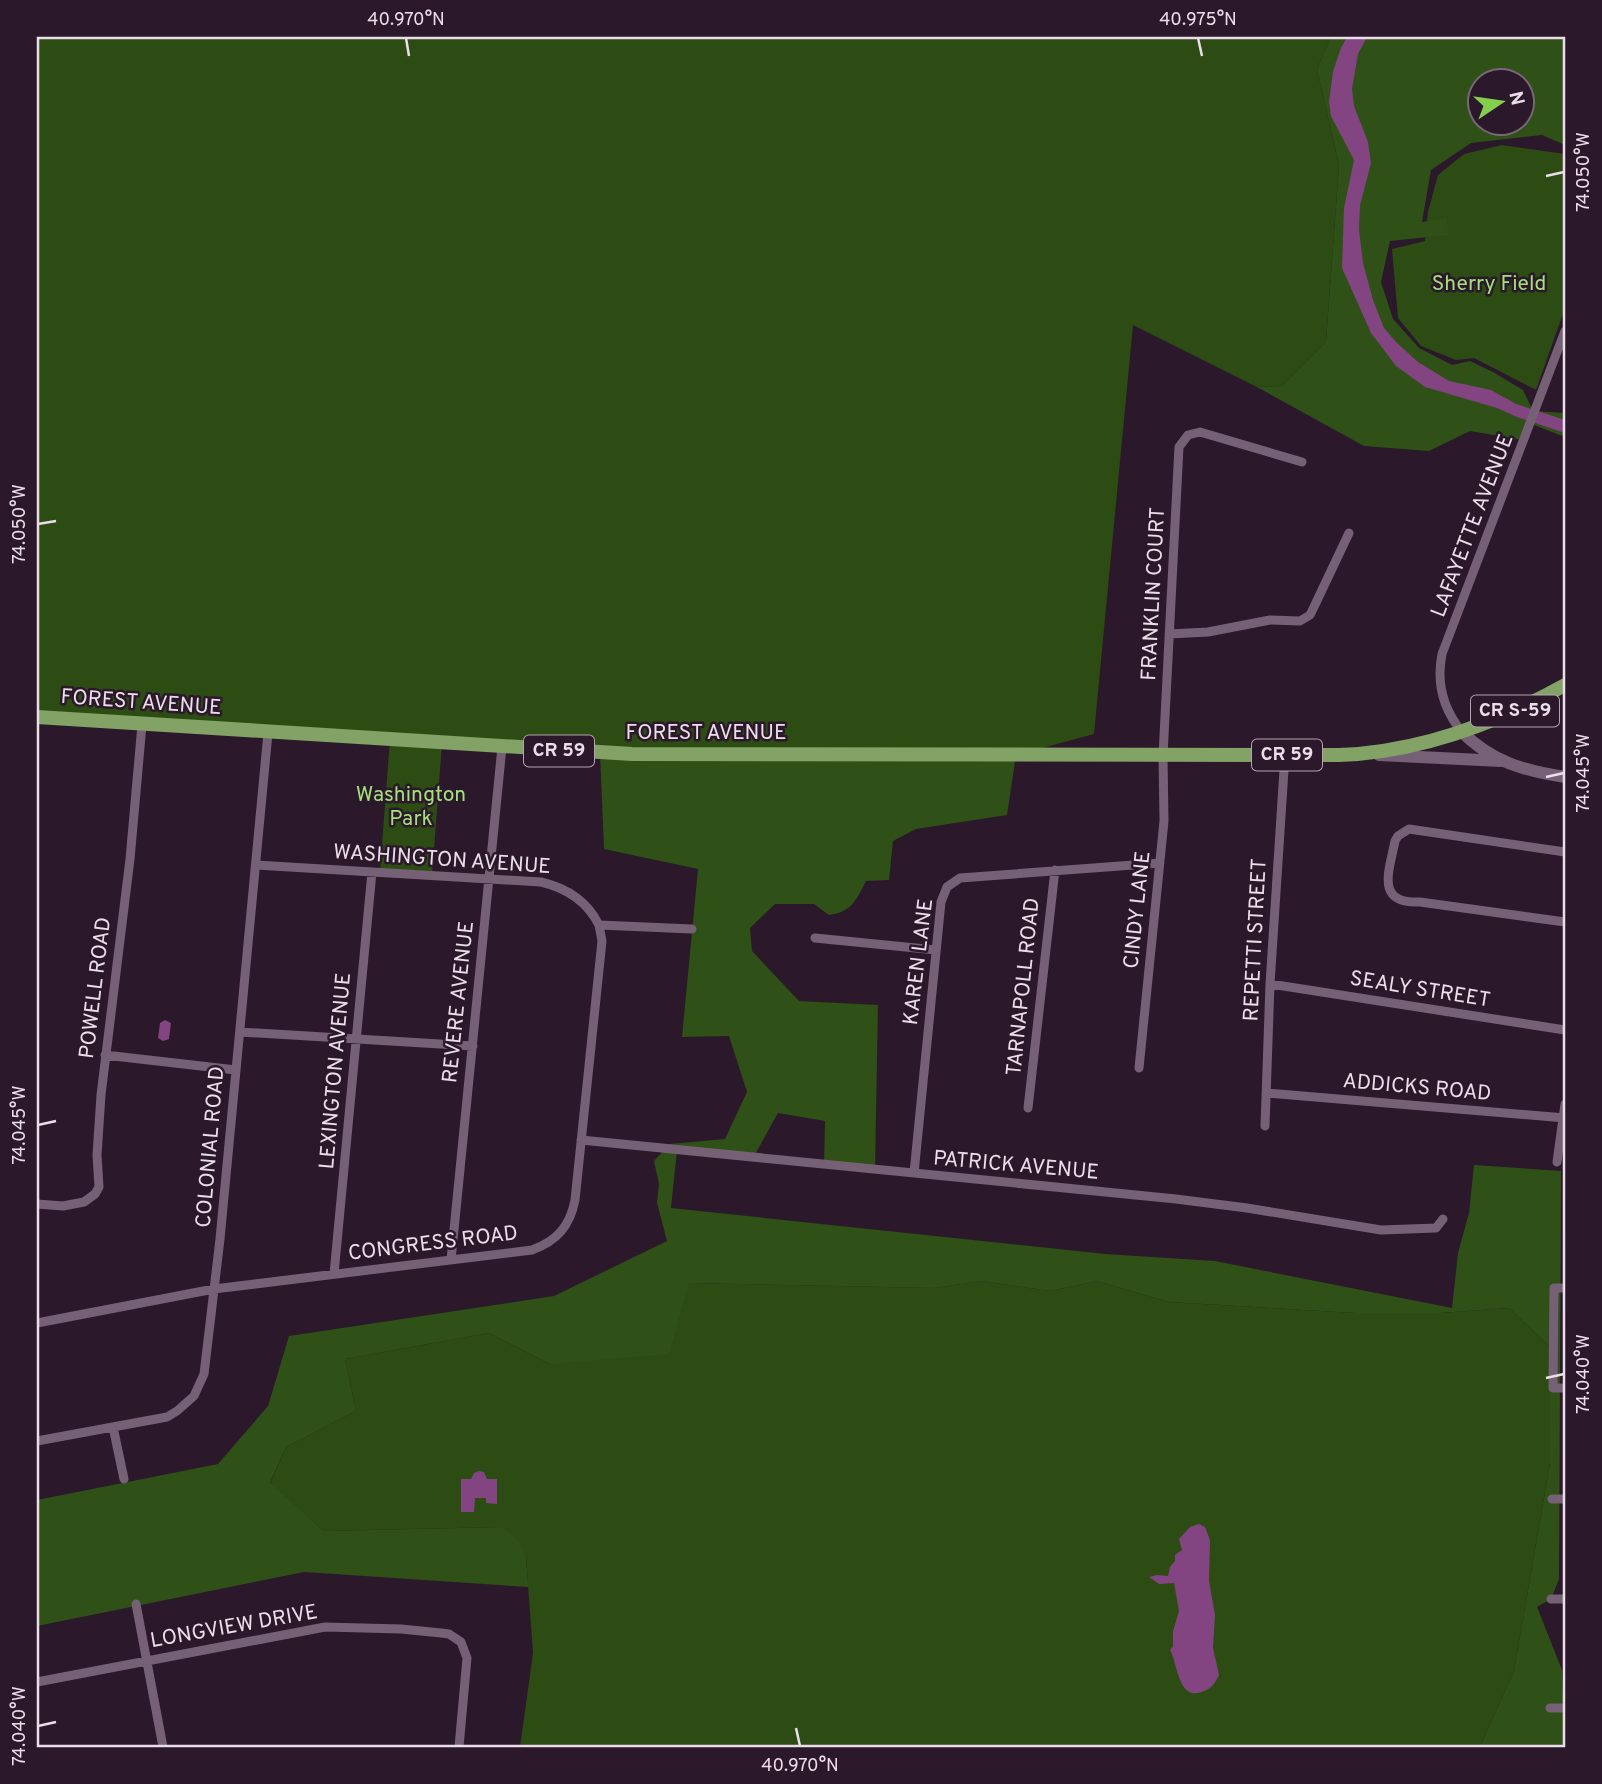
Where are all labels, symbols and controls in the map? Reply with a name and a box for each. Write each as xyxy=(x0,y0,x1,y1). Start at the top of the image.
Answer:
text: 40.970°N xyxy=(367,9,445,32)
text: 40.975°N xyxy=(1159,9,1237,32)
north arrow xyxy=(1466,66,1536,136)
text: N xyxy=(1502,89,1529,108)
text: 74.050°W xyxy=(1573,132,1596,212)
park label: Sherry Field xyxy=(1432,271,1546,298)
street label: LAFAYETTE AVENUE xyxy=(1426,431,1520,621)
text: 74.050°W xyxy=(9,484,32,564)
street label: FRANKLIN COURT xyxy=(1136,506,1172,682)
street label: FOREST AVENUE xyxy=(60,684,222,722)
road number: CR S-59 xyxy=(1471,696,1559,726)
street label: FOREST AVENUE xyxy=(625,720,787,747)
text: 74.045°W xyxy=(1573,733,1596,813)
road number: CR 59 xyxy=(524,736,594,766)
road number: CR 59 xyxy=(1252,740,1322,770)
park label: Washington Park xyxy=(356,782,466,833)
street label: WASHINGTON AVENUE xyxy=(332,839,552,881)
street label: CINDY LANE xyxy=(1118,850,1158,970)
street label: REPETTI STREET xyxy=(1238,858,1274,1022)
street label: KAREN LANE xyxy=(898,897,940,1027)
street label: TARNAPOLL ROAD xyxy=(1001,897,1047,1077)
street label: POWELL ROAD xyxy=(74,916,118,1060)
street label: REVERE AVENUE xyxy=(437,920,481,1084)
street label: SEALY STREET xyxy=(1348,966,1492,1014)
street label: LEXINGTON AVENUE xyxy=(314,972,358,1170)
street label: COLONIAL ROAD xyxy=(190,1065,232,1229)
street label: ADDICKS ROAD xyxy=(1342,1068,1492,1108)
text: 74.045°W xyxy=(9,1085,32,1165)
street label: PATRICK AVENUE xyxy=(932,1145,1100,1187)
street label: CONGRESS ROAD xyxy=(347,1220,519,1268)
text: 74.040°W xyxy=(1573,1334,1596,1414)
street label: LONGVIEW DRIVE xyxy=(148,1599,320,1655)
text: 74.040°W xyxy=(9,1686,32,1766)
text: 40.970°N xyxy=(761,1755,839,1778)

